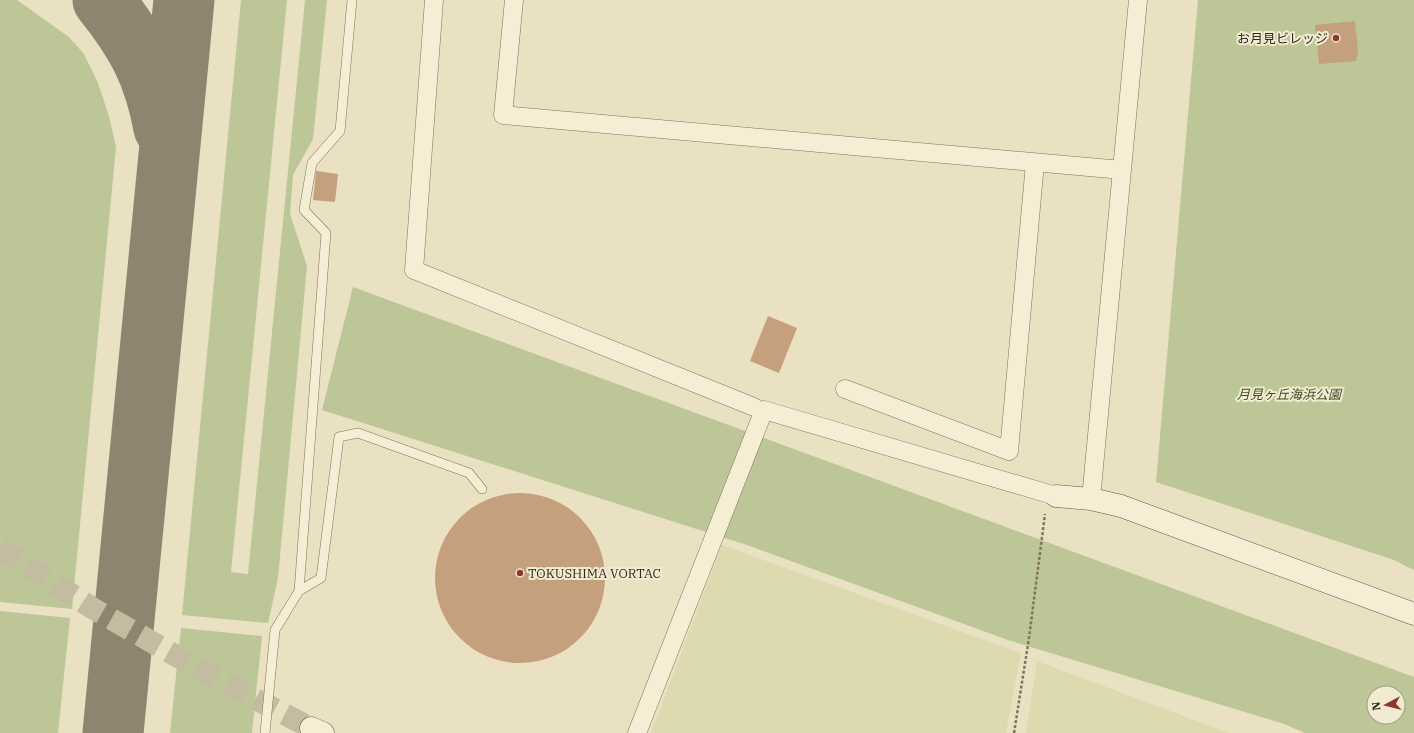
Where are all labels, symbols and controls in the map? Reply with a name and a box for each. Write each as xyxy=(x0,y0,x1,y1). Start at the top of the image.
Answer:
place label: お月見ビレッジ xyxy=(1237,30,1328,47)
marker: お月見ビレッジ xyxy=(1331,33,1341,43)
park label: 月見ヶ丘海浜公園 xyxy=(1237,386,1343,403)
place label: TOKUSHIMA VORTAC xyxy=(528,565,661,582)
marker: TOKUSHIMA VORTAC xyxy=(515,568,525,578)
north arrow xyxy=(1366,685,1406,725)
text: N xyxy=(1369,701,1384,711)

